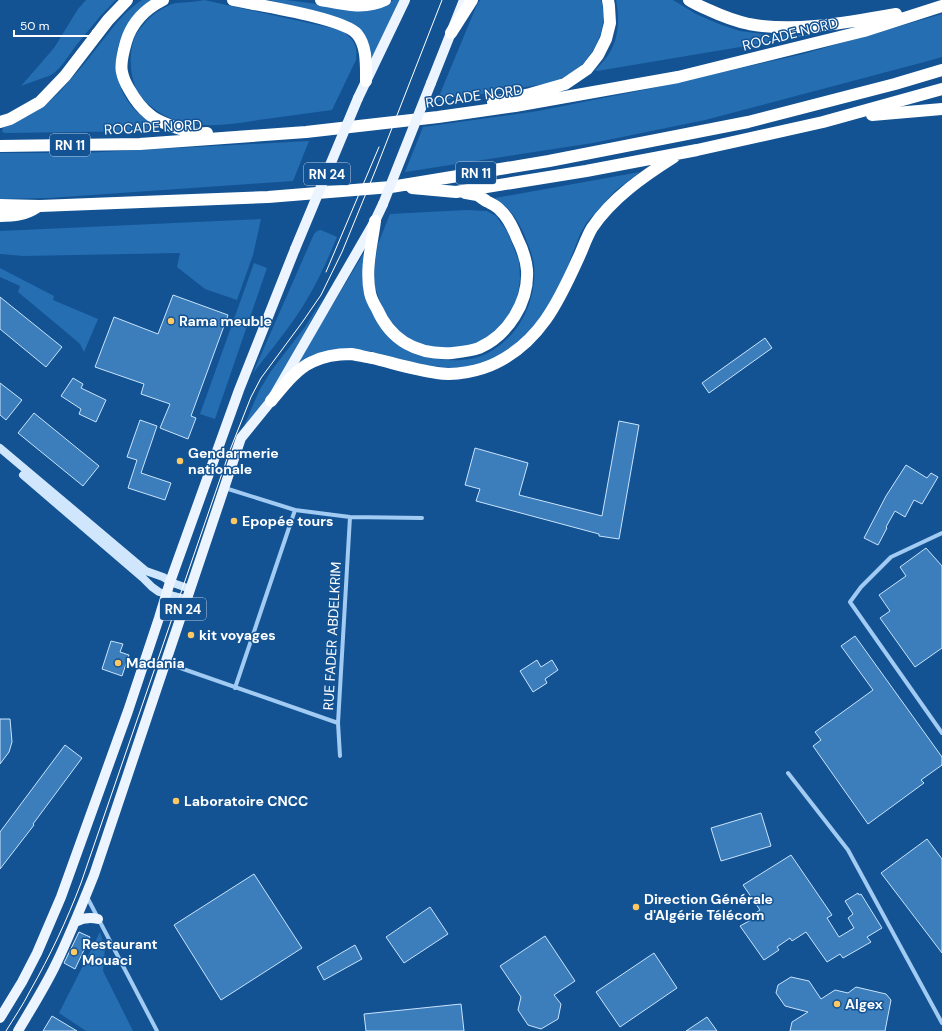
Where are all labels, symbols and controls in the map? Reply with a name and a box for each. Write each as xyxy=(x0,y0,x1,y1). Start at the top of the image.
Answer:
scale bar xyxy=(14,12,93,38)
street label: ROCADE NORD xyxy=(740,13,840,55)
text: 50 m xyxy=(20,18,49,34)
street label: ROCADE NORD xyxy=(424,80,524,112)
street label: ROCADE NORD xyxy=(104,115,202,139)
road number: RN 11 xyxy=(50,134,90,156)
road number: RN 11 xyxy=(456,162,496,184)
road number: RN 24 xyxy=(304,163,350,185)
place label: Rama meuble xyxy=(179,312,272,330)
marker: Rama meuble xyxy=(166,316,176,326)
place label: Gendarmerie nationale xyxy=(188,444,279,478)
marker: Gendarmerie nationale xyxy=(175,456,185,466)
place label: Epopée tours xyxy=(242,512,333,530)
marker: Epopée tours xyxy=(229,516,239,526)
street label: RUE FADER ABDELKRIM xyxy=(319,561,345,711)
road number: RN 24 xyxy=(160,598,206,620)
place label: kit voyages xyxy=(199,626,276,644)
marker: kit voyages xyxy=(186,630,196,640)
place label: Madania xyxy=(126,654,185,672)
marker: Madania xyxy=(113,658,123,668)
place label: Laboratoire CNCC xyxy=(184,792,308,810)
marker: Laboratoire CNCC xyxy=(171,796,181,806)
place label: Direction Générale d'Algérie Télécom xyxy=(644,890,773,924)
marker: Direction Générale d'Algérie Télécom xyxy=(631,902,641,912)
place label: Restaurant Mouaci xyxy=(82,935,158,969)
marker: Restaurant Mouaci xyxy=(69,947,79,957)
place label: Algex xyxy=(845,995,883,1013)
marker: Algex xyxy=(832,999,842,1009)

